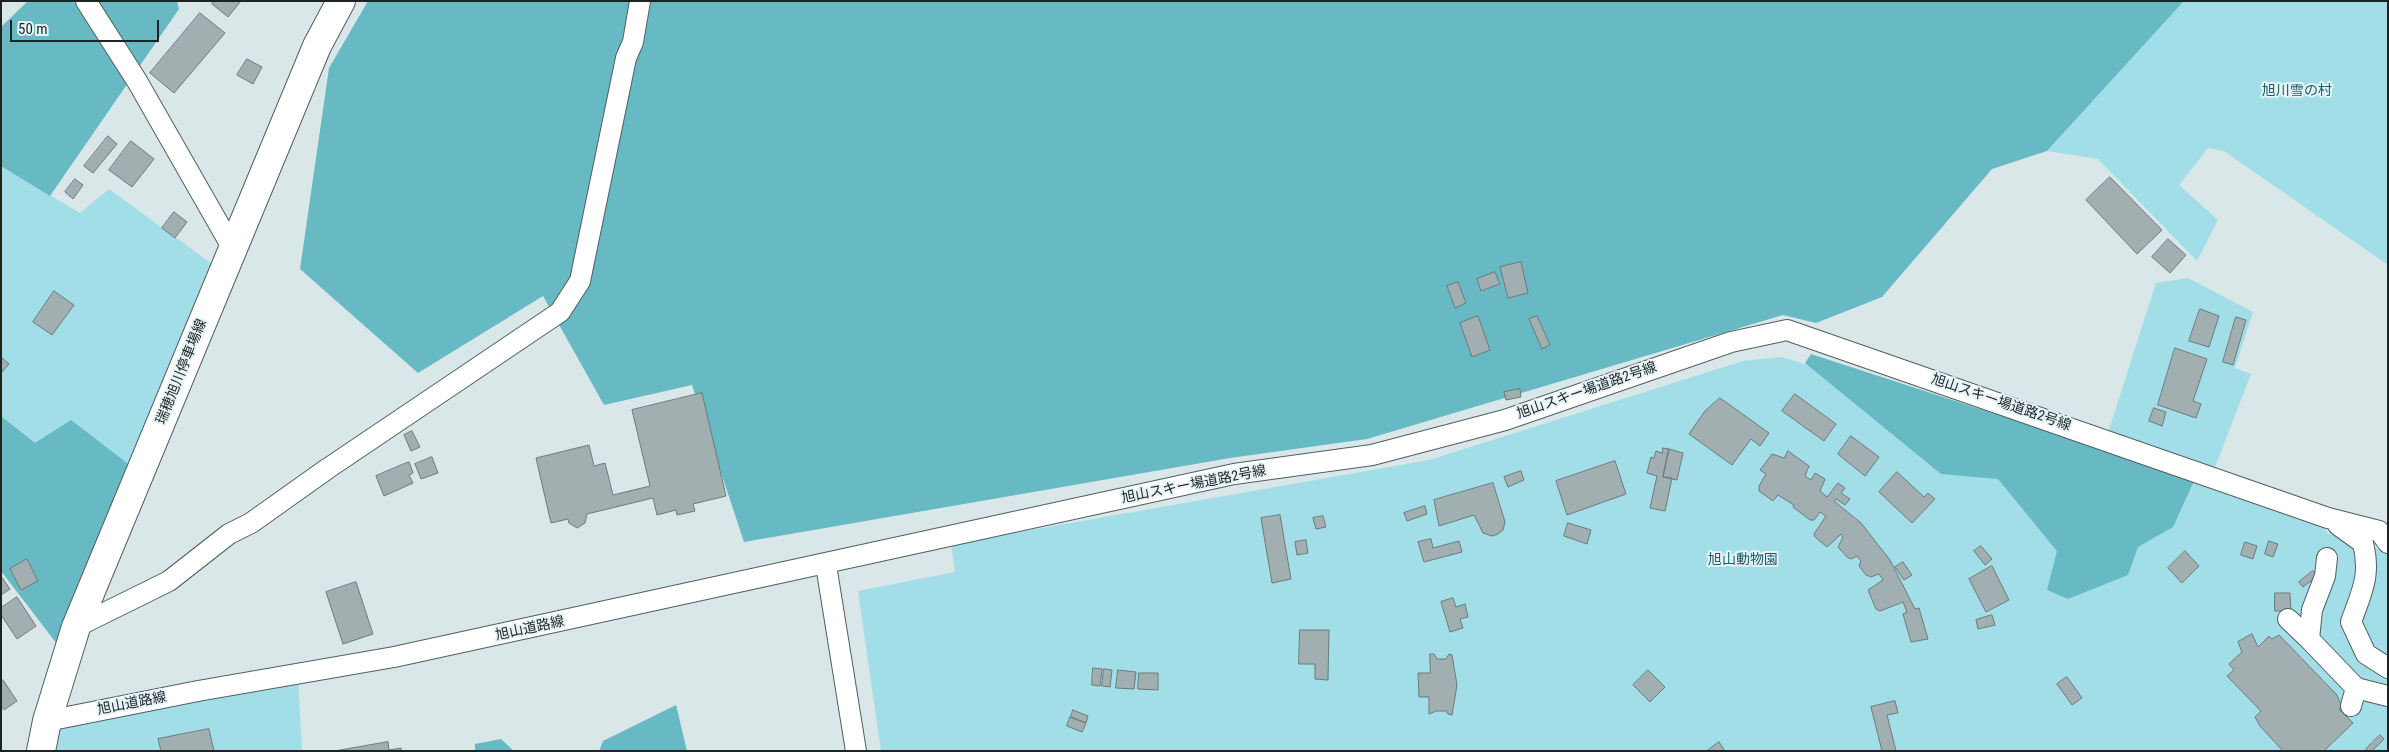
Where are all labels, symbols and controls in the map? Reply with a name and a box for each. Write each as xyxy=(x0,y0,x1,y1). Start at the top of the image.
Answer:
scale bar xyxy=(12,10,161,42)
text: 50 m xyxy=(18,20,48,38)
park label: 旭川雪の村 xyxy=(2262,83,2332,99)
street label: 瑞穂旭川停車場線 xyxy=(153,317,211,427)
street label: 旭山スキー場道路2号線 xyxy=(1515,359,1659,423)
street label: 旭山スキー場道路2号線 xyxy=(1929,371,2073,435)
street label: 旭山スキー場道路2号線 xyxy=(1120,463,1268,507)
park label: 旭山動物園 xyxy=(1708,552,1778,568)
street label: 旭山道路線 xyxy=(494,614,566,644)
street label: 旭山道路線 xyxy=(96,689,168,719)

